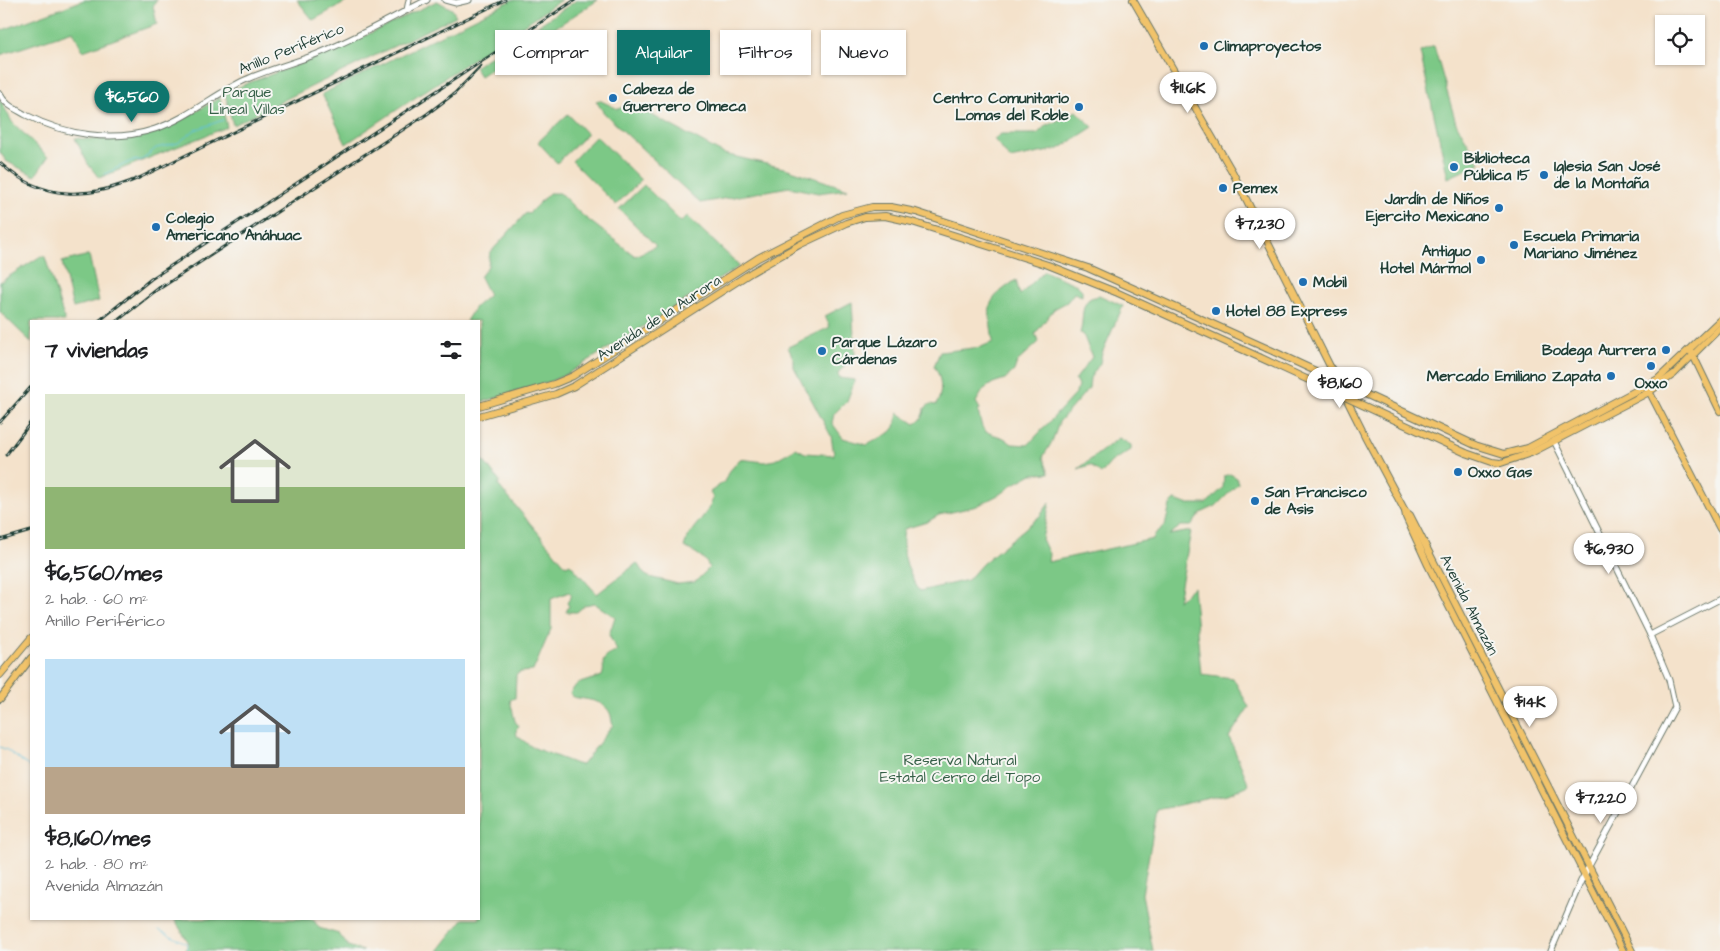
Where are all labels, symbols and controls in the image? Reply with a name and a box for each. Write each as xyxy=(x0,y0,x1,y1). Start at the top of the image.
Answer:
map controls xyxy=(1655,15,1705,65)
button: locate xyxy=(1655,15,1705,65)
street label: Anillo Periférico xyxy=(235,18,348,80)
chip: Comprar xyxy=(495,30,607,75)
chip: Alquilar xyxy=(617,30,710,75)
chip: Filtros xyxy=(720,30,811,75)
chip: Nuevo xyxy=(821,30,906,75)
place label: Climaproyectos xyxy=(1214,36,1322,58)
marker: Climaproyectos xyxy=(1198,40,1210,52)
pin: $11.6K xyxy=(1147,72,1229,114)
text: $11.6K xyxy=(1171,77,1205,99)
place label: Cabeza de Guerrero Olmeca xyxy=(623,79,746,117)
pin: $6,560 xyxy=(91,80,173,123)
park label: Parque Lineal Villas xyxy=(209,82,285,120)
text: $6,560 xyxy=(105,86,159,108)
place label: Centro Comunitario Lomas del Roble xyxy=(933,88,1070,126)
marker: Cabeza de Guerrero Olmeca xyxy=(607,92,619,104)
marker: Centro Comunitario Lomas del Roble xyxy=(1073,101,1085,113)
place label: Biblioteca Pública 15 xyxy=(1464,148,1530,186)
place label: Iglesia San José de la Montaña xyxy=(1553,156,1661,194)
marker: Biblioteca Pública 15 xyxy=(1448,161,1460,173)
marker: Iglesia San José de la Montaña xyxy=(1538,169,1550,181)
place label: Pemex xyxy=(1233,178,1278,199)
marker: Pemex xyxy=(1217,182,1229,194)
place label: Jardín de Niños Ejercito Mexicano xyxy=(1366,189,1490,227)
marker: Jardín de Niños Ejercito Mexicano xyxy=(1493,202,1505,214)
place label: Colegio Americano Anáhuac xyxy=(166,208,302,246)
pin: $7,230 xyxy=(1219,208,1301,250)
text: $7,230 xyxy=(1236,213,1284,235)
marker: Colegio Americano Anáhuac xyxy=(150,221,162,233)
place label: Escuela Primaria Mariano Jiménez xyxy=(1524,226,1640,264)
marker: Escuela Primaria Mariano Jiménez xyxy=(1508,239,1520,251)
place label: Antiguo Hotel Mármol xyxy=(1380,241,1472,279)
marker: Antiguo Hotel Mármol xyxy=(1475,254,1487,266)
street label: Avenida de la Aurora xyxy=(593,270,726,366)
place label: Mobil xyxy=(1313,272,1348,293)
marker: Mobil xyxy=(1297,276,1309,288)
place label: Hotel 88 Express xyxy=(1226,301,1348,322)
marker: Hotel 88 Express xyxy=(1210,305,1222,317)
place label: Parque Lázaro Cárdenas xyxy=(832,332,937,370)
text: 7 viviendas xyxy=(45,336,148,365)
icon: filters xyxy=(437,336,465,364)
place label: Bodega Aurrera xyxy=(1542,340,1656,363)
marker: Bodega Aurrera xyxy=(1660,344,1672,356)
marker: Parque Lázaro Cárdenas xyxy=(816,345,828,357)
marker: Oxxo xyxy=(1645,360,1657,372)
pin: $8,160 xyxy=(1299,366,1381,409)
place label: Mercado Emiliano Zapata xyxy=(1427,366,1601,387)
marker: Mercado Emiliano Zapata xyxy=(1605,370,1617,382)
text: $8,160 xyxy=(1318,372,1362,394)
place label: Oxxo xyxy=(1635,373,1668,394)
icon: home xyxy=(210,426,300,516)
place label: Oxxo Gas xyxy=(1468,462,1533,483)
marker: Oxxo Gas xyxy=(1452,466,1464,478)
place label: San Francisco de Asis xyxy=(1264,482,1367,520)
marker: San Francisco de Asis xyxy=(1249,495,1261,507)
pin: $6,930 xyxy=(1568,532,1650,575)
text: $6,930 xyxy=(1584,538,1634,560)
street label: Avenida Almazán xyxy=(1435,551,1504,659)
text: $6,560/mes xyxy=(45,559,163,588)
text: 2 hab. · 60 m² xyxy=(45,588,148,610)
text: Anillo Periférico xyxy=(45,610,165,632)
pin: $14K xyxy=(1500,686,1560,728)
icon: home xyxy=(210,691,300,781)
text: $14K xyxy=(1514,691,1546,713)
park label: Reserva Natural Estatal Cerro del Topo xyxy=(880,750,1041,788)
pin: $7,220 xyxy=(1560,782,1642,824)
text: $7,220 xyxy=(1576,787,1626,809)
text: $8,160/mes xyxy=(45,824,151,853)
text: 2 hab. · 80 m² xyxy=(45,853,148,875)
text: Avenida Almazán xyxy=(45,875,163,897)

